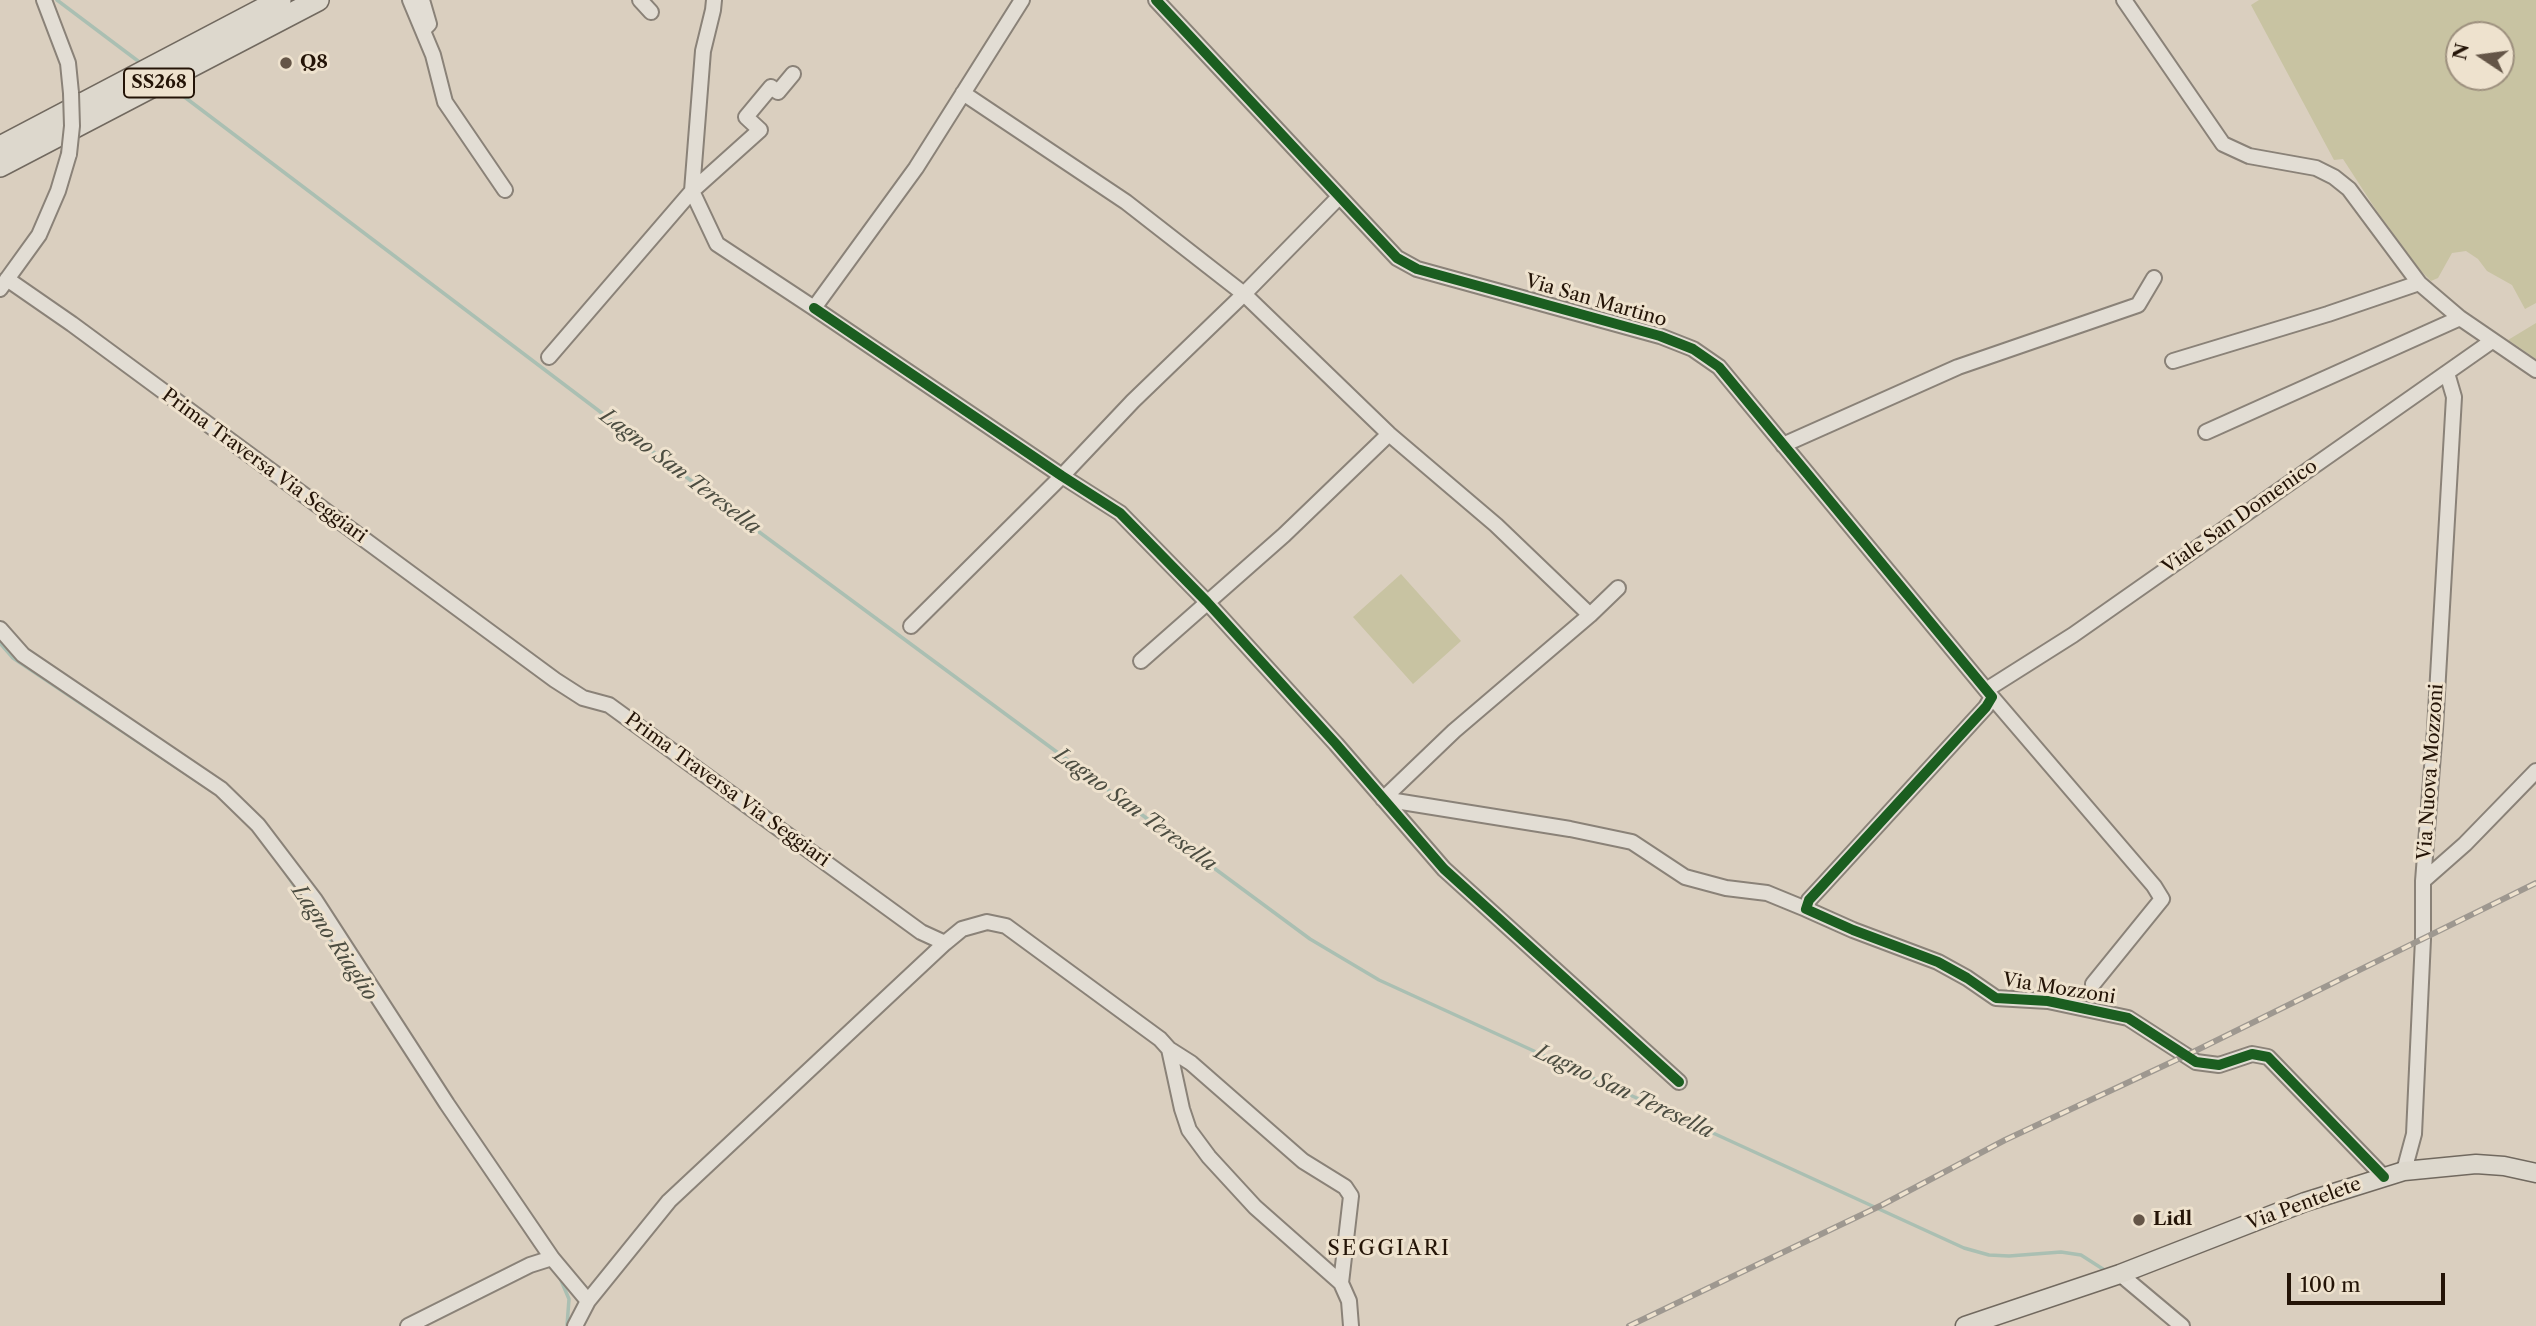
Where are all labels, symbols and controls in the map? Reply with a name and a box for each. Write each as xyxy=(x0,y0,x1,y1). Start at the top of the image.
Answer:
north arrow xyxy=(2445,21,2515,91)
text: N xyxy=(2448,41,2474,62)
place label: Q8 xyxy=(300,52,328,74)
marker: Q8 xyxy=(278,55,294,71)
road number: SS268 xyxy=(124,68,194,98)
street label: Via San Martino xyxy=(1523,270,1669,332)
street label: Prima Traversa Via Seggiari xyxy=(157,384,371,548)
water label: Lagno San Teresella xyxy=(595,403,765,541)
street label: Viale San Domenico xyxy=(2158,455,2322,579)
street label: Via Nuova Mozzoni xyxy=(2413,683,2449,861)
street label: Prima Traversa Via Seggiari xyxy=(620,708,834,872)
water label: Lagno San Teresella xyxy=(1049,743,1221,877)
water label: Lagno Riaglio xyxy=(286,880,382,1006)
street label: Via Mozzoni xyxy=(2001,969,2117,1009)
water label: Lagno San Teresella xyxy=(1531,1040,1717,1144)
street label: Via Pentelete xyxy=(2244,1173,2364,1235)
place label: Lidl xyxy=(2153,1209,2192,1231)
marker: Lidl xyxy=(2131,1212,2147,1228)
district label: SEGGIARI xyxy=(1328,1236,1450,1262)
scale bar xyxy=(2291,1260,2448,1304)
text: 100 m xyxy=(2300,1272,2361,1297)

